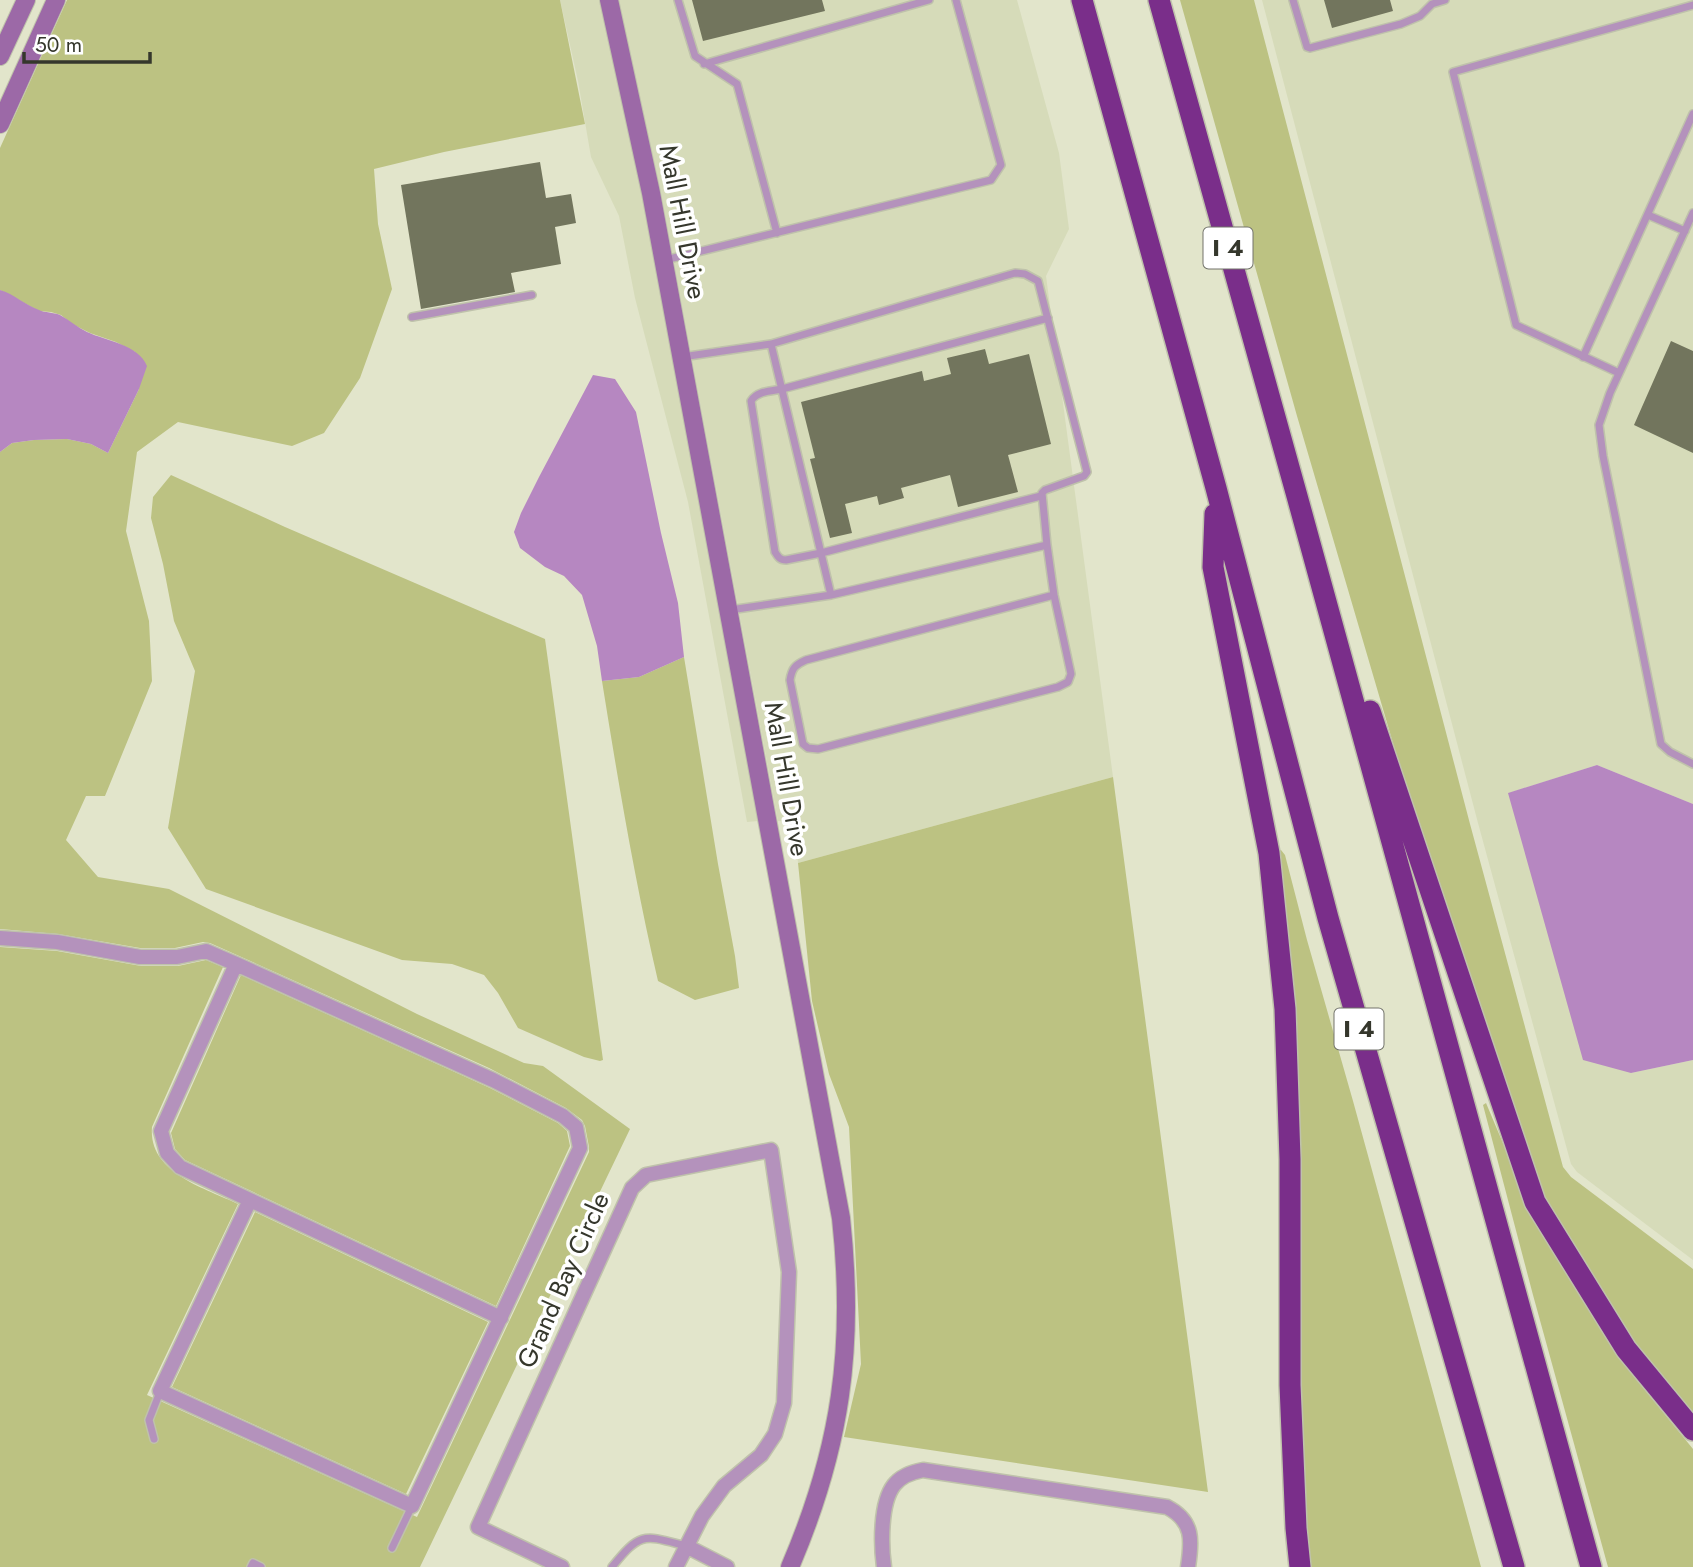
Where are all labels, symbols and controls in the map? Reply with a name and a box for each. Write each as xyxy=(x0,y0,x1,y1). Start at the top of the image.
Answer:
scale bar xyxy=(24,21,150,65)
text: 50 m xyxy=(35,30,82,60)
street label: Mall Hill Drive xyxy=(649,142,717,302)
road number: I 4 xyxy=(1204,228,1252,268)
street label: Mall Hill Drive xyxy=(755,699,819,859)
road number: I 4 xyxy=(1334,1009,1384,1050)
street label: Grand Bay Circle xyxy=(507,1186,619,1374)

